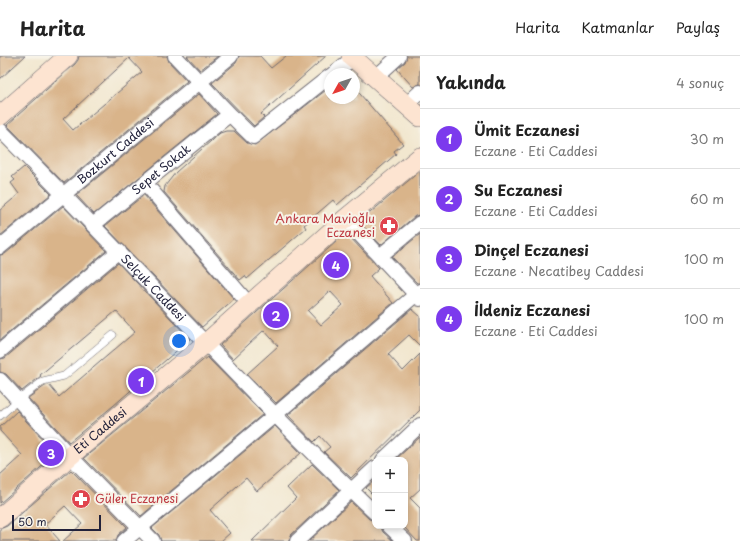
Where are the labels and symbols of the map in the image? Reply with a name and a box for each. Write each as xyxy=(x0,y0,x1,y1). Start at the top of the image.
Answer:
north arrow xyxy=(324,68,360,104)
street label: Bozkurt Caddesi xyxy=(73,113,158,188)
street label: Sepet Sokak xyxy=(127,139,194,198)
place label: Ankara Mavioğlu Eczanesi xyxy=(276,209,375,241)
pharmacy icon: Ankara Mavioğlu Eczanesi xyxy=(378,215,400,237)
street label: Selçuk Caddesi xyxy=(117,250,190,325)
pin: 4 xyxy=(323,250,349,280)
pin: 2 xyxy=(263,300,289,330)
your location xyxy=(169,331,189,351)
pin: 1 xyxy=(128,366,154,396)
street label: Eti Caddesi xyxy=(69,402,130,458)
pin: 3 xyxy=(38,438,64,468)
pharmacy icon: Güler Eczanesi xyxy=(70,488,92,510)
place label: Güler Eczanesi xyxy=(95,489,179,507)
scale bar xyxy=(12,513,101,532)

